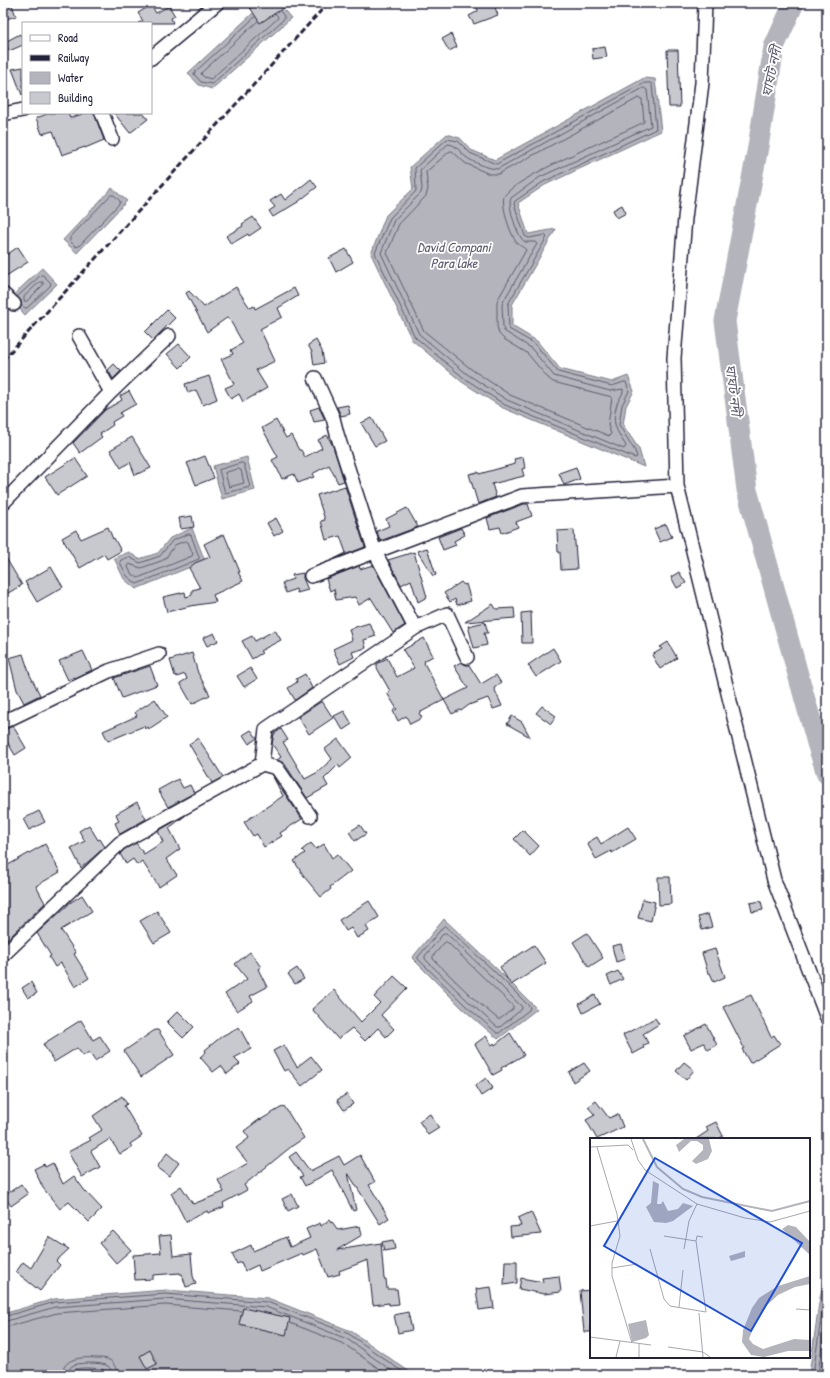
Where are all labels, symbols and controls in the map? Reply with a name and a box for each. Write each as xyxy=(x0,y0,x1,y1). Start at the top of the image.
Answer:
legend xyxy=(22,22,152,114)
text: Road xyxy=(58,29,78,46)
water label: ঘাঘট নদী xyxy=(756,40,786,98)
text: Railway xyxy=(58,49,89,66)
text: Water xyxy=(58,69,84,86)
text: Building xyxy=(58,89,93,106)
water label: David Compani Para lake xyxy=(417,237,493,272)
water label: ঘাঘট নদী xyxy=(721,363,747,420)
inset map xyxy=(590,1138,810,1358)

